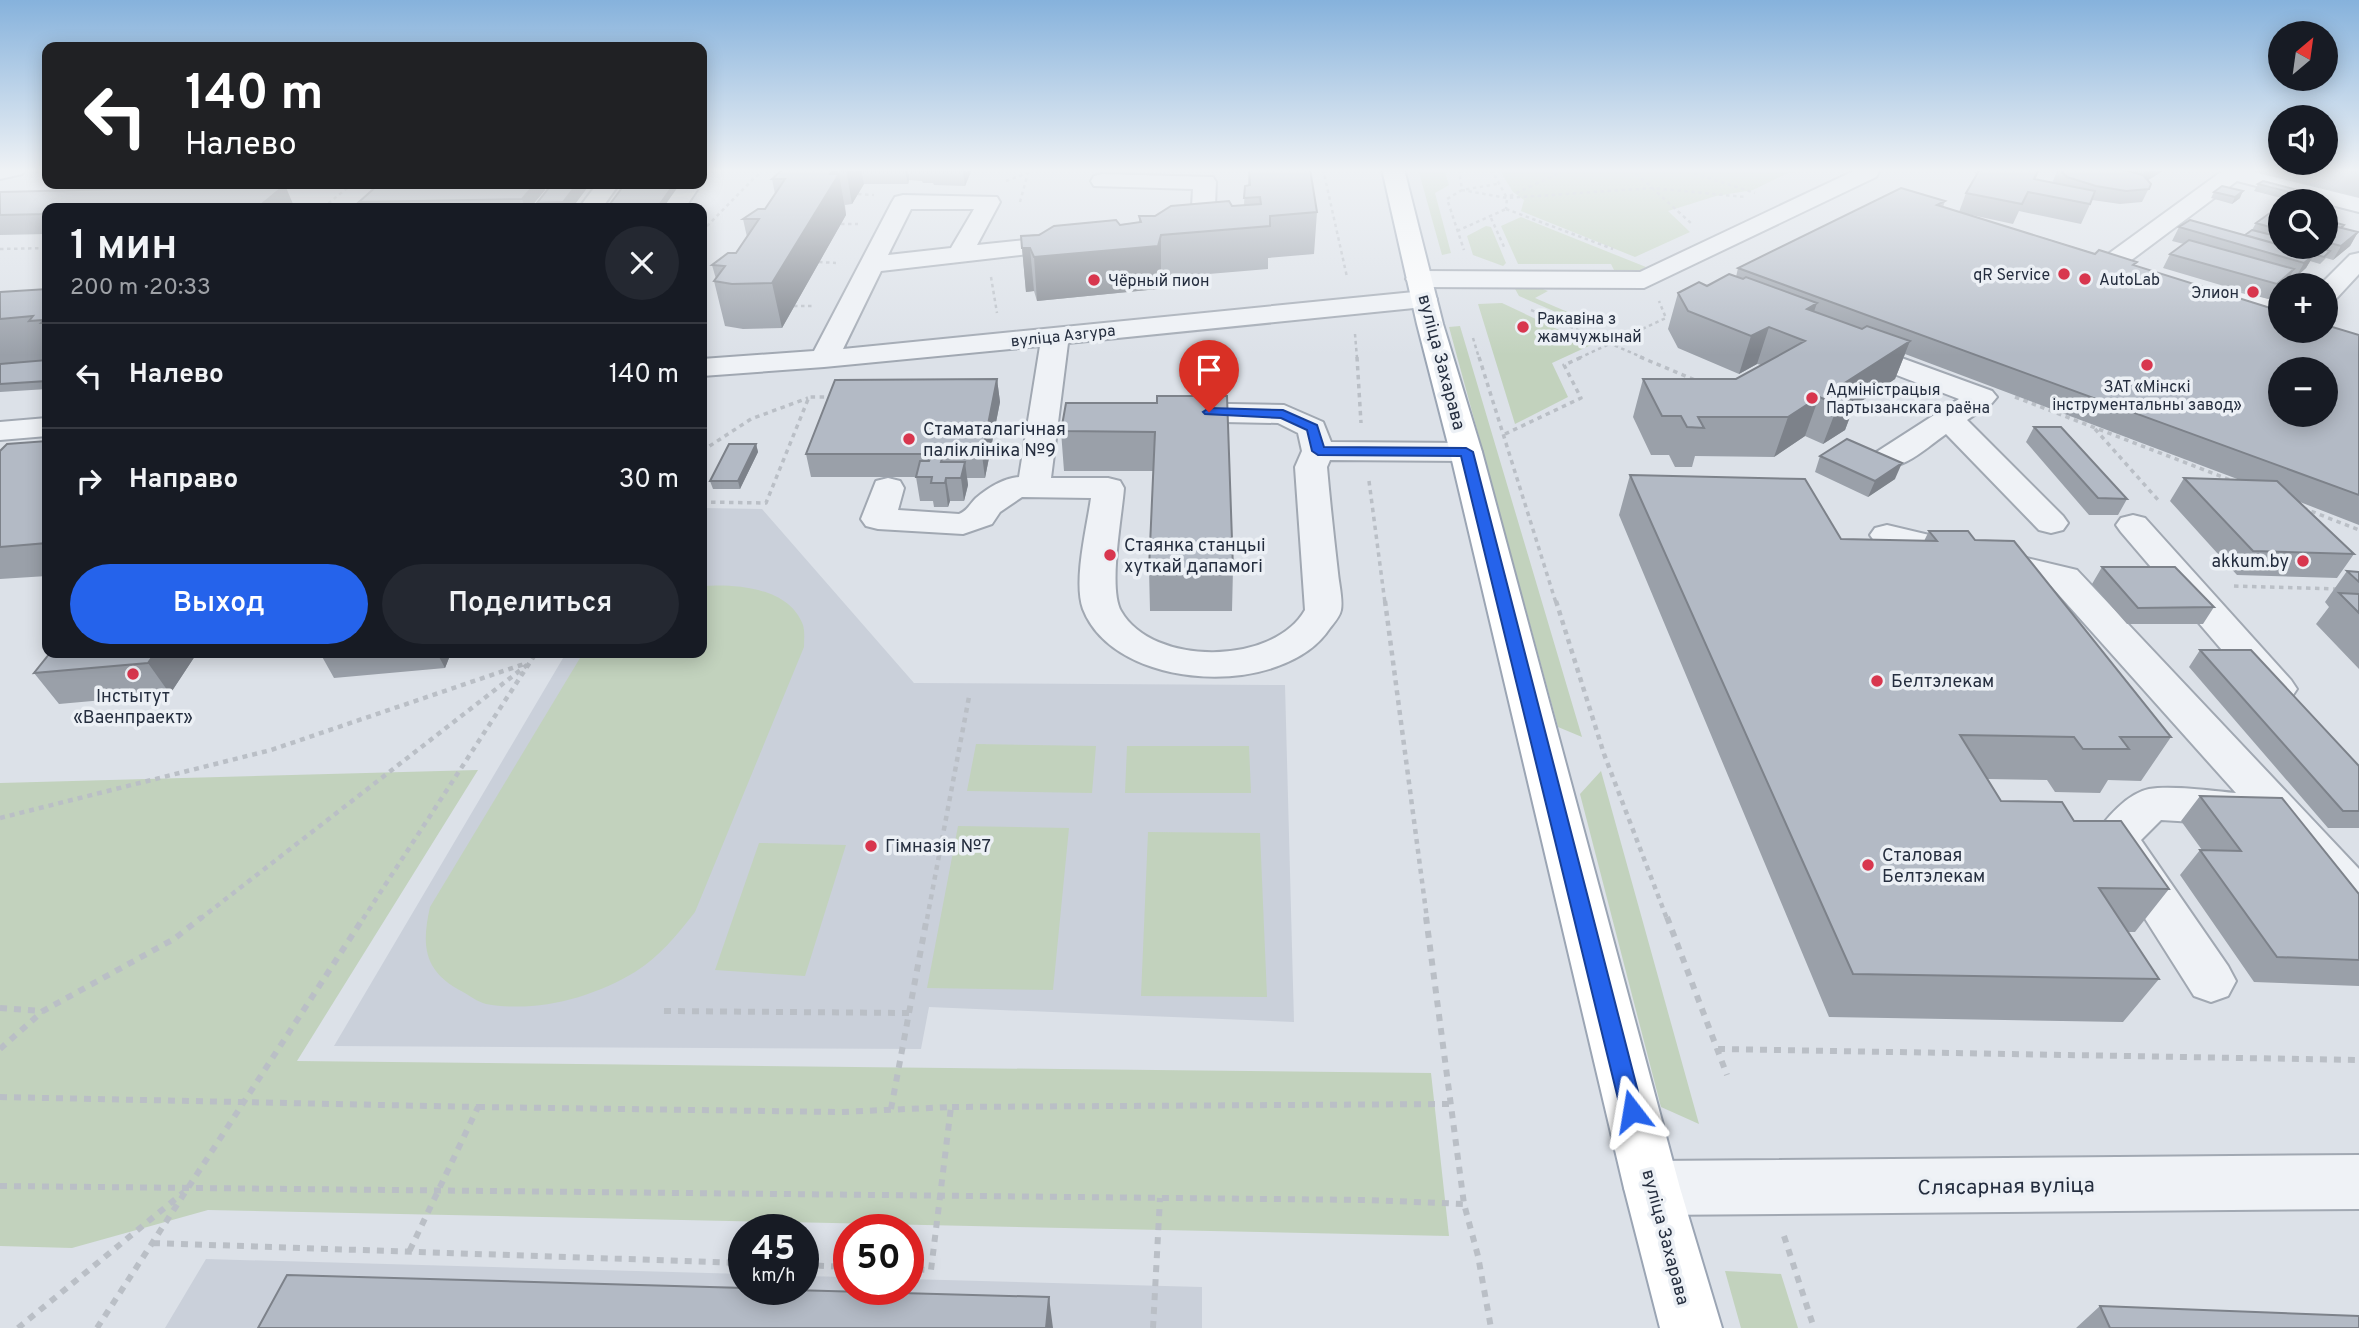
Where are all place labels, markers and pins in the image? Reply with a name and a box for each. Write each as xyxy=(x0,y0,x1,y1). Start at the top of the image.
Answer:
place label: qR Service xyxy=(1973,266,2050,286)
marker: qR Service xyxy=(2056,266,2072,282)
marker: AutoLab xyxy=(2077,271,2093,287)
place label: AutoLab xyxy=(2099,271,2160,291)
marker: Чёрный пион xyxy=(1086,272,1102,288)
place label: Чёрный пион xyxy=(1108,272,1209,292)
place label: Элион xyxy=(2191,284,2239,304)
marker: Элион xyxy=(2245,284,2261,300)
place label: Ракавіна з жамчужынай xyxy=(1537,310,1642,348)
marker: Ракавіна з жамчужынай xyxy=(1515,319,1531,335)
pin xyxy=(1179,340,1239,412)
marker: ЗАТ «Мінскі інструментальны завод» xyxy=(2139,357,2155,373)
place label: ЗАТ «Мінскі інструментальны завод» xyxy=(2052,378,2242,416)
place label: Адміністрацыя Партызанскага раёна xyxy=(1826,381,1990,419)
marker: Адміністрацыя Партызанскага раёна xyxy=(1804,390,1820,406)
place label: Стаматалагічная паліклініка №9 xyxy=(923,419,1066,463)
marker: Стаматалагічная паліклініка №9 xyxy=(901,431,917,447)
place label: Стаянка станцыі хуткай дапамогі xyxy=(1124,535,1266,579)
marker: Стаянка станцыі хуткай дапамогі xyxy=(1102,547,1118,563)
place label: akkum.by xyxy=(2211,551,2289,574)
marker: akkum.by xyxy=(2295,553,2311,569)
marker: Інстытут «Ваенпраект» xyxy=(125,666,141,682)
place label: Белтэлекам xyxy=(1891,671,1994,694)
marker: Белтэлекам xyxy=(1869,673,1885,689)
place label: Інстытут «Ваенпраект» xyxy=(73,686,193,730)
place label: Гімназія №7 xyxy=(885,836,991,859)
marker: Гімназія №7 xyxy=(863,838,879,854)
place label: Сталовая Белтэлекам xyxy=(1882,845,1985,889)
marker: Сталовая Белтэлекам xyxy=(1860,857,1876,873)

